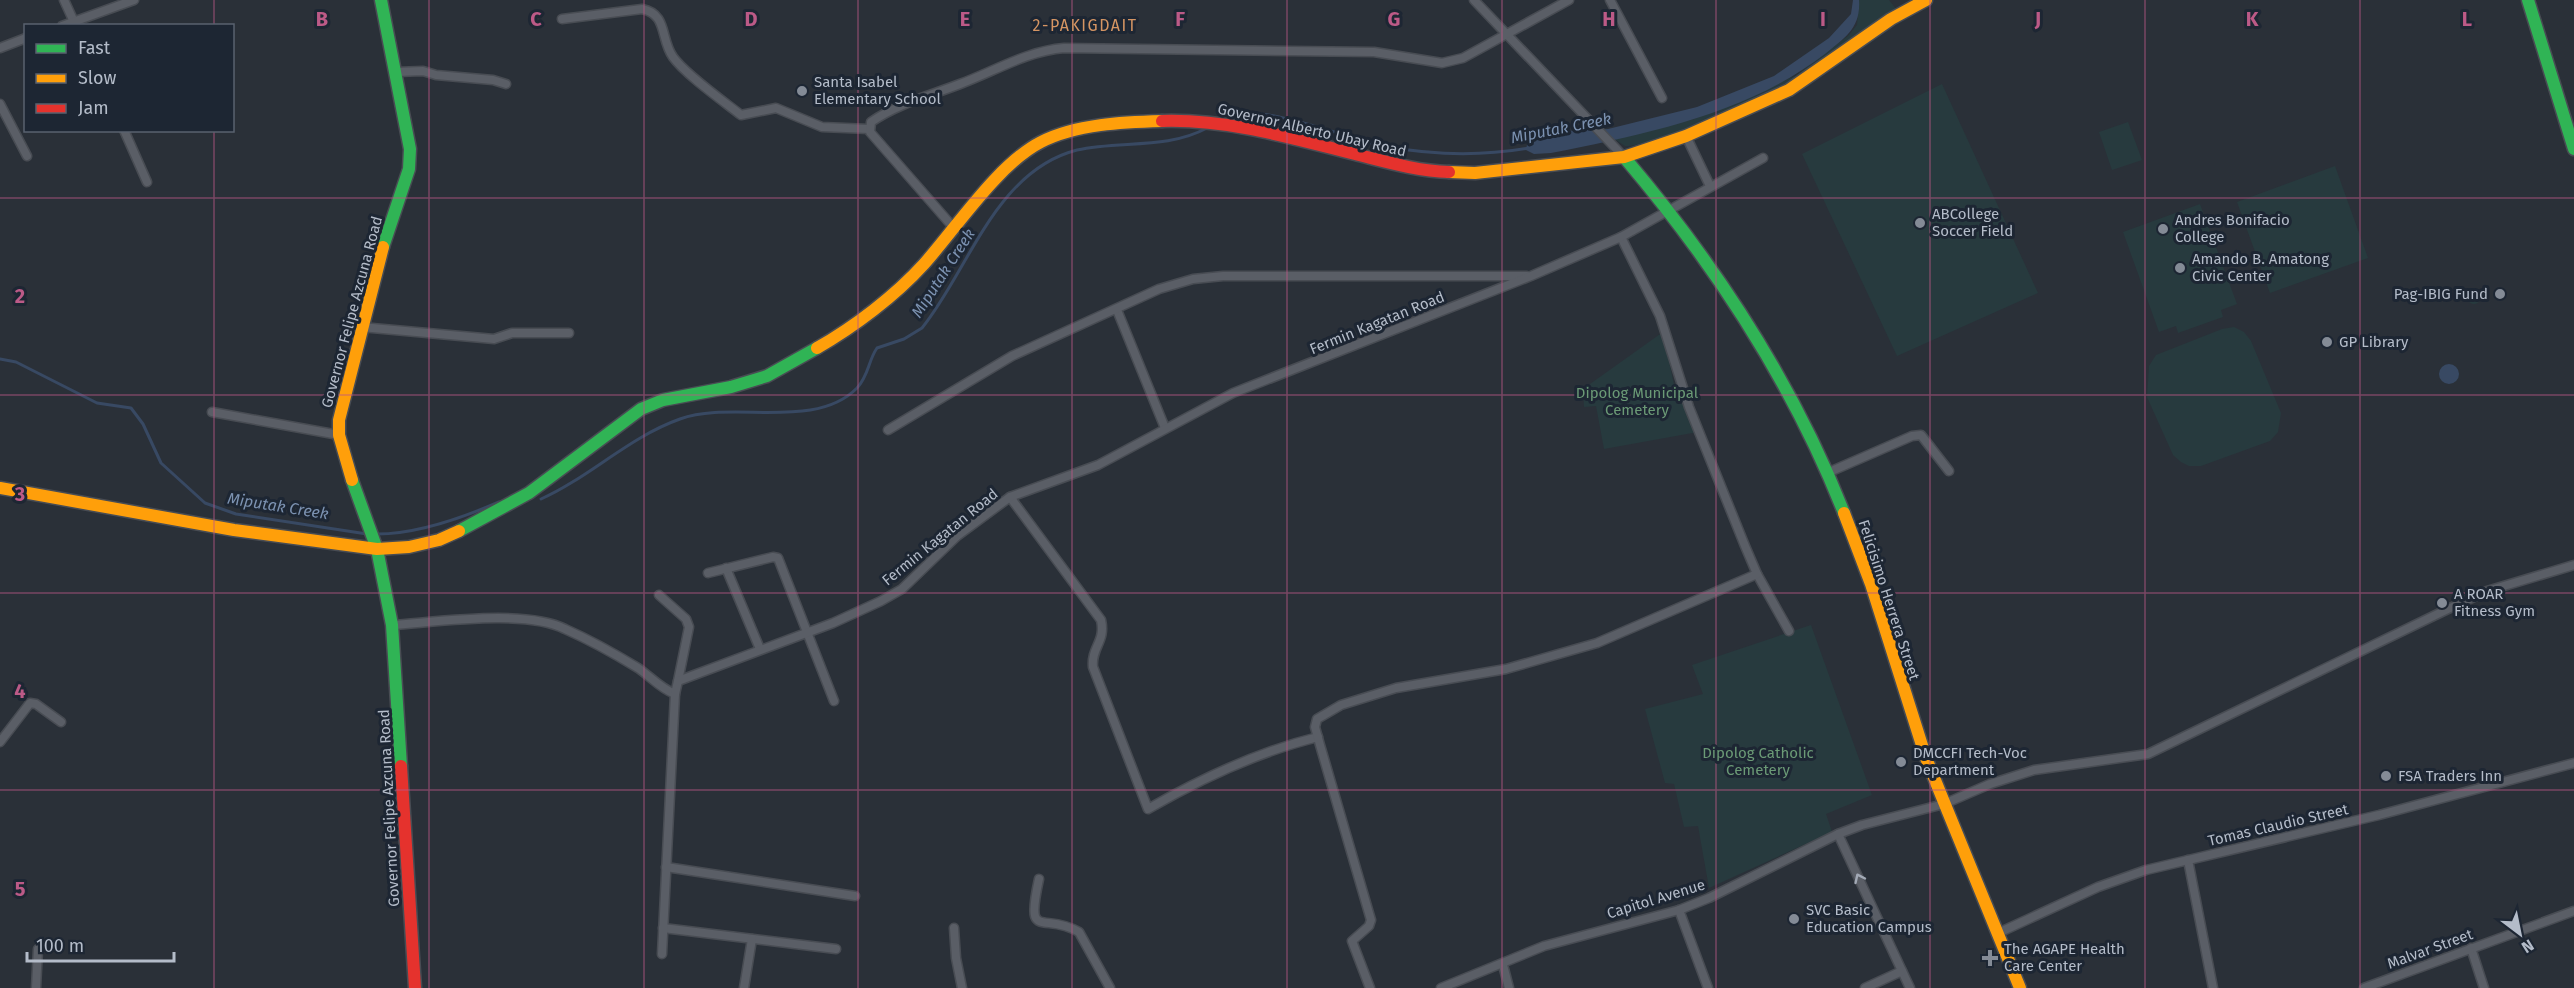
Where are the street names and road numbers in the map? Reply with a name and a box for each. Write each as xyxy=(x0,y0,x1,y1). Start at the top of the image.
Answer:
street label: Governor Alberto Ubay Road xyxy=(1216,100,1408,160)
street label: Governor Felipe Azcuna Road xyxy=(318,214,386,410)
street label: Fermin Kagatan Road xyxy=(1307,288,1447,358)
street label: Fermin Kagatan Road xyxy=(878,485,1002,589)
street label: Felicisimo Herrera Street xyxy=(1855,517,1924,683)
street label: Governor Felipe Azcuna Road xyxy=(375,709,403,907)
street label: Tomas Claudio Street xyxy=(2206,800,2351,850)
street label: Capitol Avenue xyxy=(1605,876,1707,922)
street label: Malvar Street xyxy=(2385,925,2476,973)

